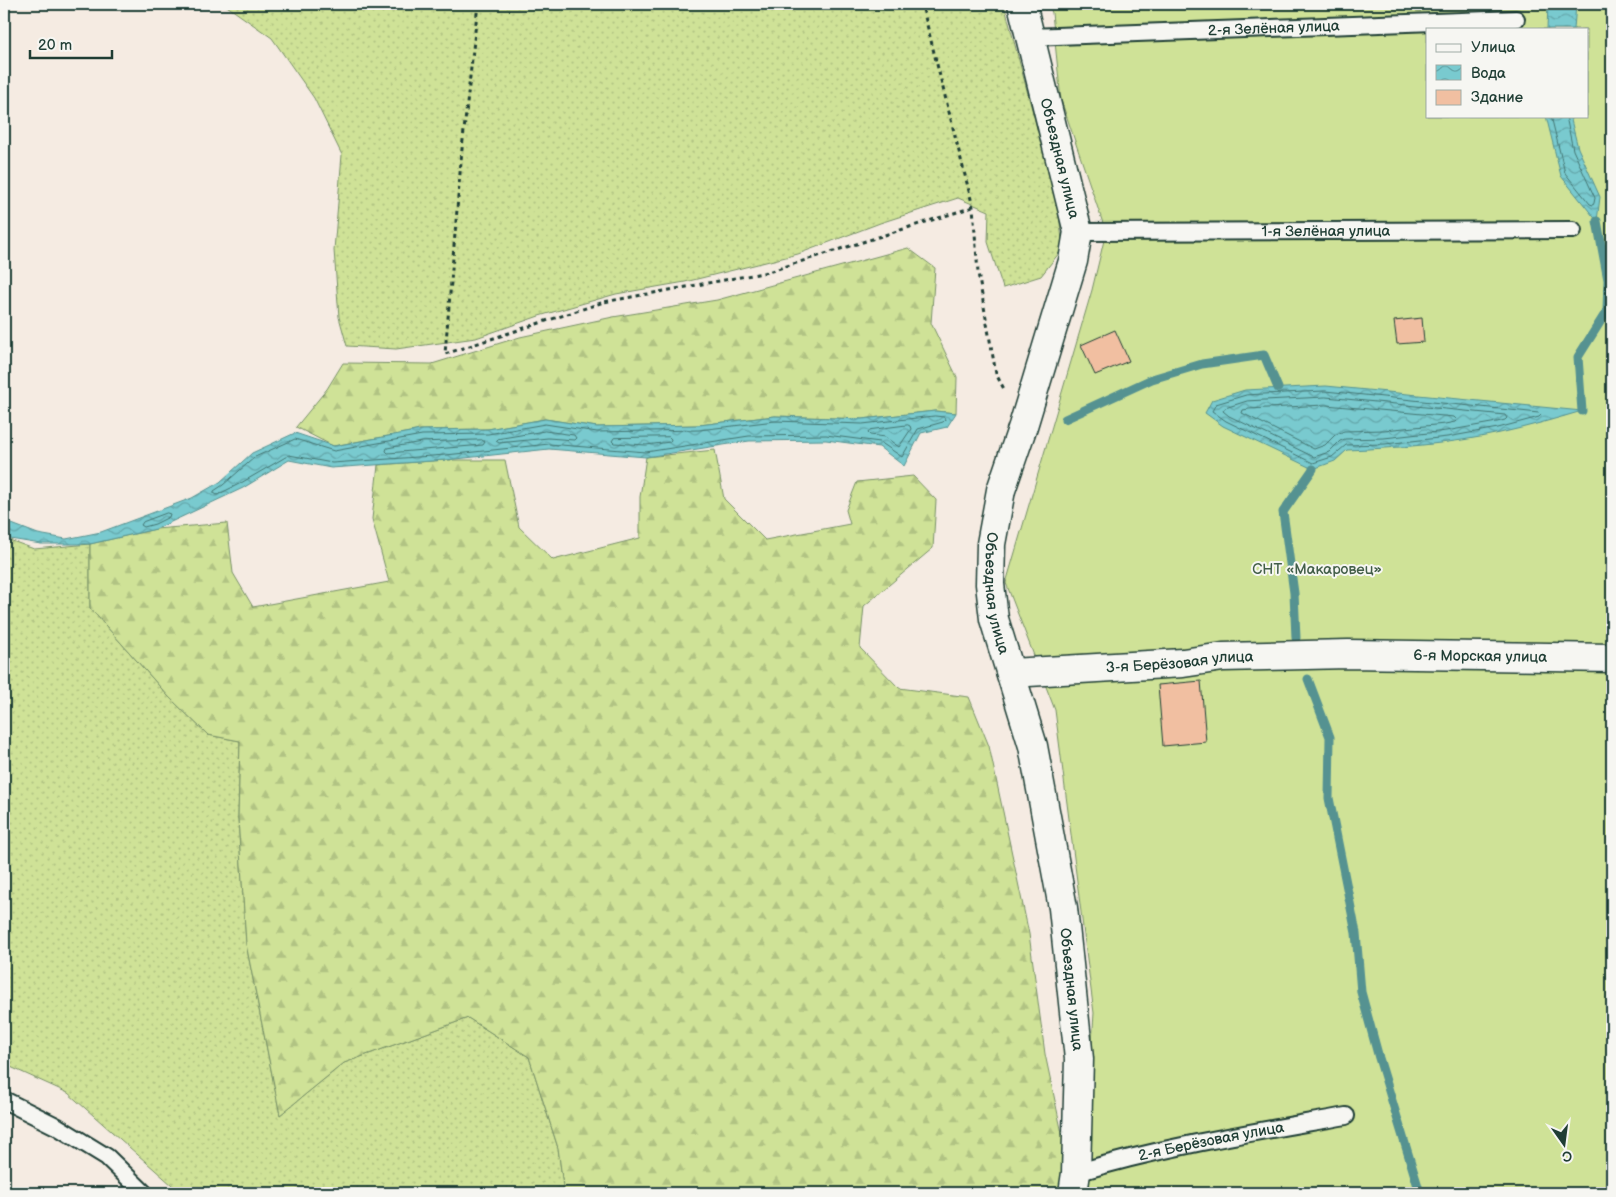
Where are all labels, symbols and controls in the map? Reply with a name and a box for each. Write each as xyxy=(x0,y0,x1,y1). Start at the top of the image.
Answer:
street label: 2-я Зелёная улица xyxy=(1208,17,1340,40)
scale bar xyxy=(30,28,112,60)
legend xyxy=(1426,28,1588,118)
text: 20 m xyxy=(38,36,72,55)
text: Улица xyxy=(1471,38,1516,57)
text: Вода xyxy=(1471,64,1506,83)
text: Здание xyxy=(1471,88,1523,107)
street label: Объездная улица xyxy=(1035,96,1083,221)
street label: 1-я Зелёная улица xyxy=(1261,222,1391,241)
street label: Объездная улица xyxy=(980,530,1013,657)
park label: СНТ «Макаровец» xyxy=(1252,560,1382,579)
street label: 6-я Морская улица xyxy=(1413,646,1547,667)
street label: 3-я Берёзовая улица xyxy=(1105,647,1254,677)
street label: Объездная улица xyxy=(1055,927,1087,1052)
street label: 2-я Берёзовая улица xyxy=(1137,1118,1286,1166)
north arrow xyxy=(1538,1120,1588,1170)
text: С xyxy=(1560,1147,1574,1166)

